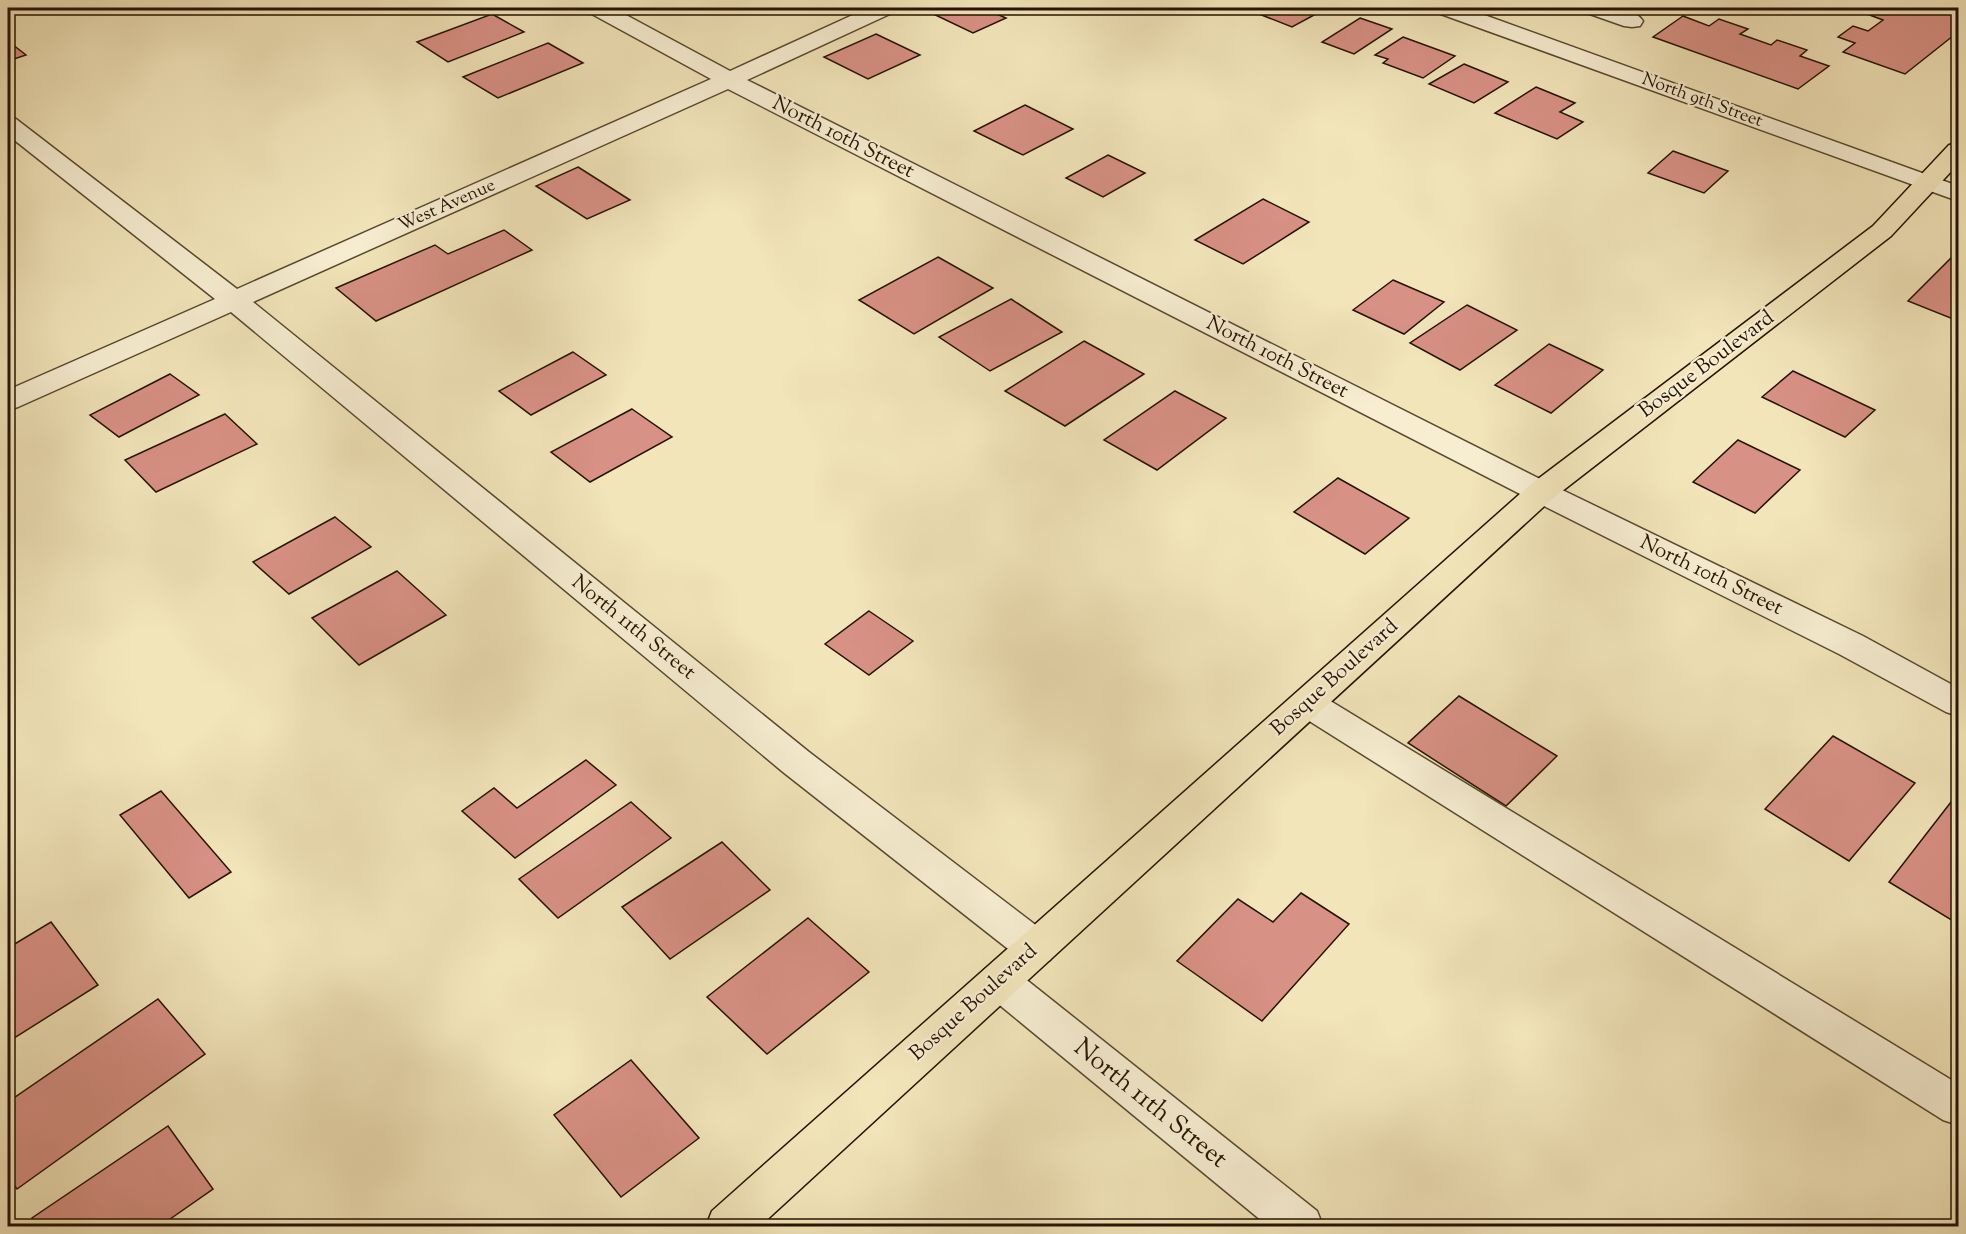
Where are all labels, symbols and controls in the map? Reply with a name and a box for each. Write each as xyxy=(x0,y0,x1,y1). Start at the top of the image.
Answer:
street label: North 9th Street xyxy=(1638,67,1766,135)
street label: North 10th Street xyxy=(767,89,919,187)
street label: West Avenue xyxy=(394,173,500,239)
street label: Bosque Boulevard xyxy=(1633,304,1781,426)
street label: North 10th Street xyxy=(1201,309,1353,407)
street label: North 10th Street xyxy=(1634,528,1788,624)
street label: North 11th Street xyxy=(564,568,702,688)
street label: Bosque Boulevard xyxy=(1264,612,1406,744)
street label: Bosque Boulevard xyxy=(903,937,1045,1069)
street label: North 11th Street xyxy=(1065,1030,1235,1178)

